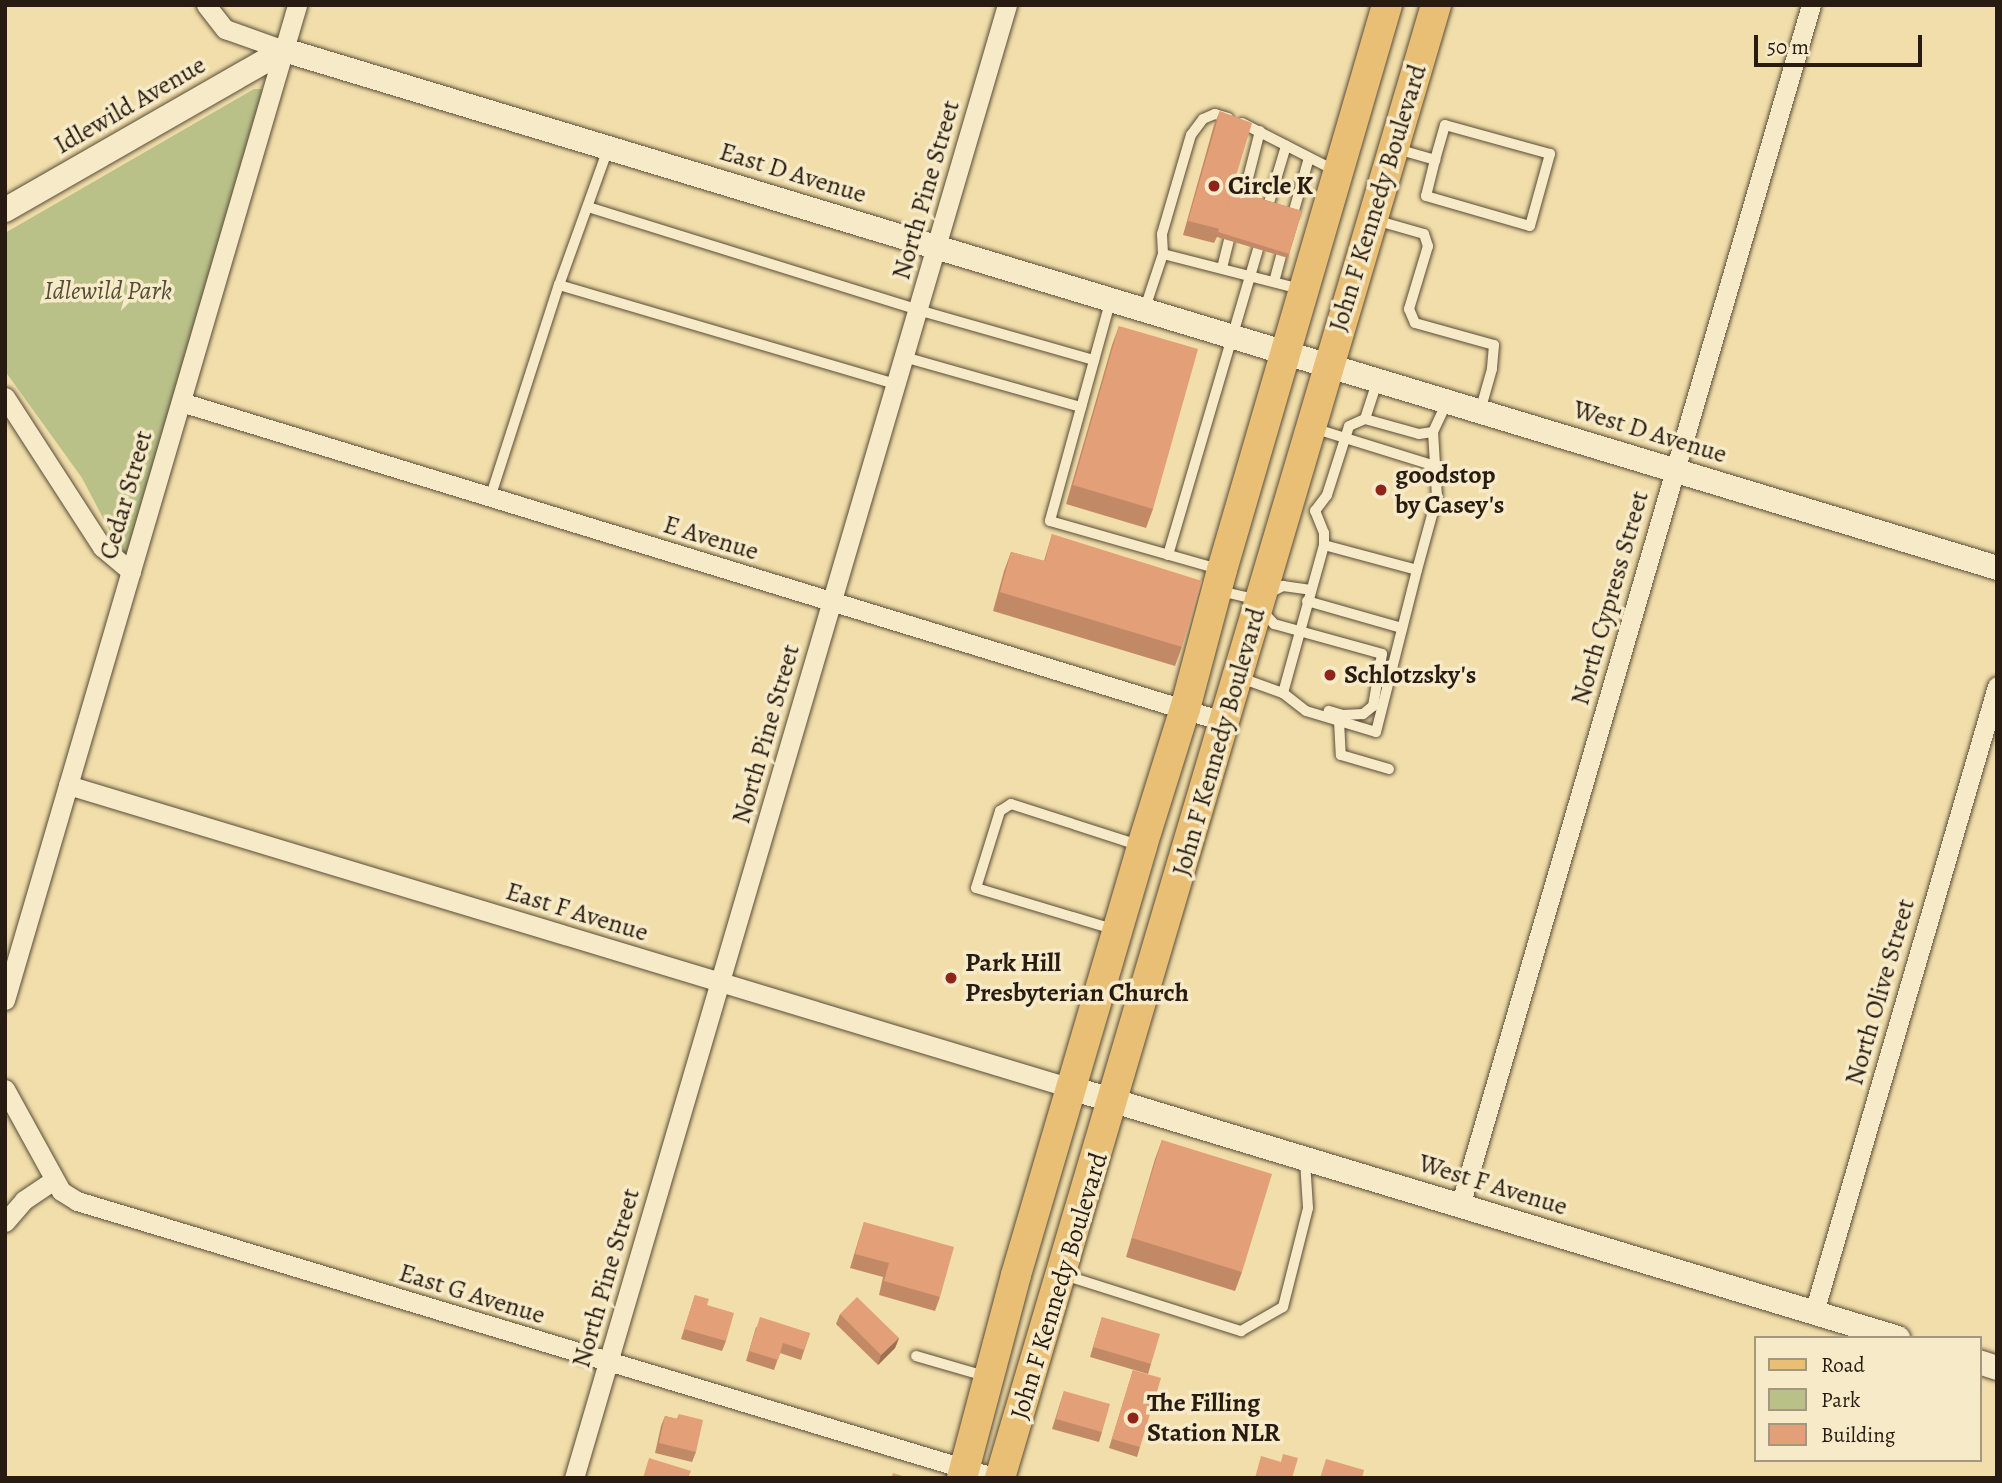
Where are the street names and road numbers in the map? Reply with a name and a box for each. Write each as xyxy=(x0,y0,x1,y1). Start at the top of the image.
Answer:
street label: Idlewild Avenue xyxy=(49,49,211,161)
street label: John F Kennedy Boulevard xyxy=(1323,61,1433,335)
street label: North Pine Street xyxy=(885,97,967,283)
street label: East D Avenue xyxy=(716,136,870,210)
street label: West D Avenue xyxy=(1569,394,1731,470)
street label: Cedar Street xyxy=(93,427,159,563)
street label: North Cypress Street xyxy=(1564,487,1656,709)
street label: E Avenue xyxy=(660,509,762,567)
street label: John F Kennedy Boulevard xyxy=(1166,604,1272,880)
street label: North Pine Street xyxy=(725,641,807,827)
street label: East F Avenue xyxy=(502,876,652,948)
street label: North Olive Street xyxy=(1839,895,1921,1089)
street label: West F Avenue xyxy=(1415,1148,1571,1222)
street label: John F Kennedy Boulevard xyxy=(1004,1149,1114,1423)
street label: North Pine Street xyxy=(565,1185,647,1371)
street label: East G Avenue xyxy=(395,1257,549,1331)

